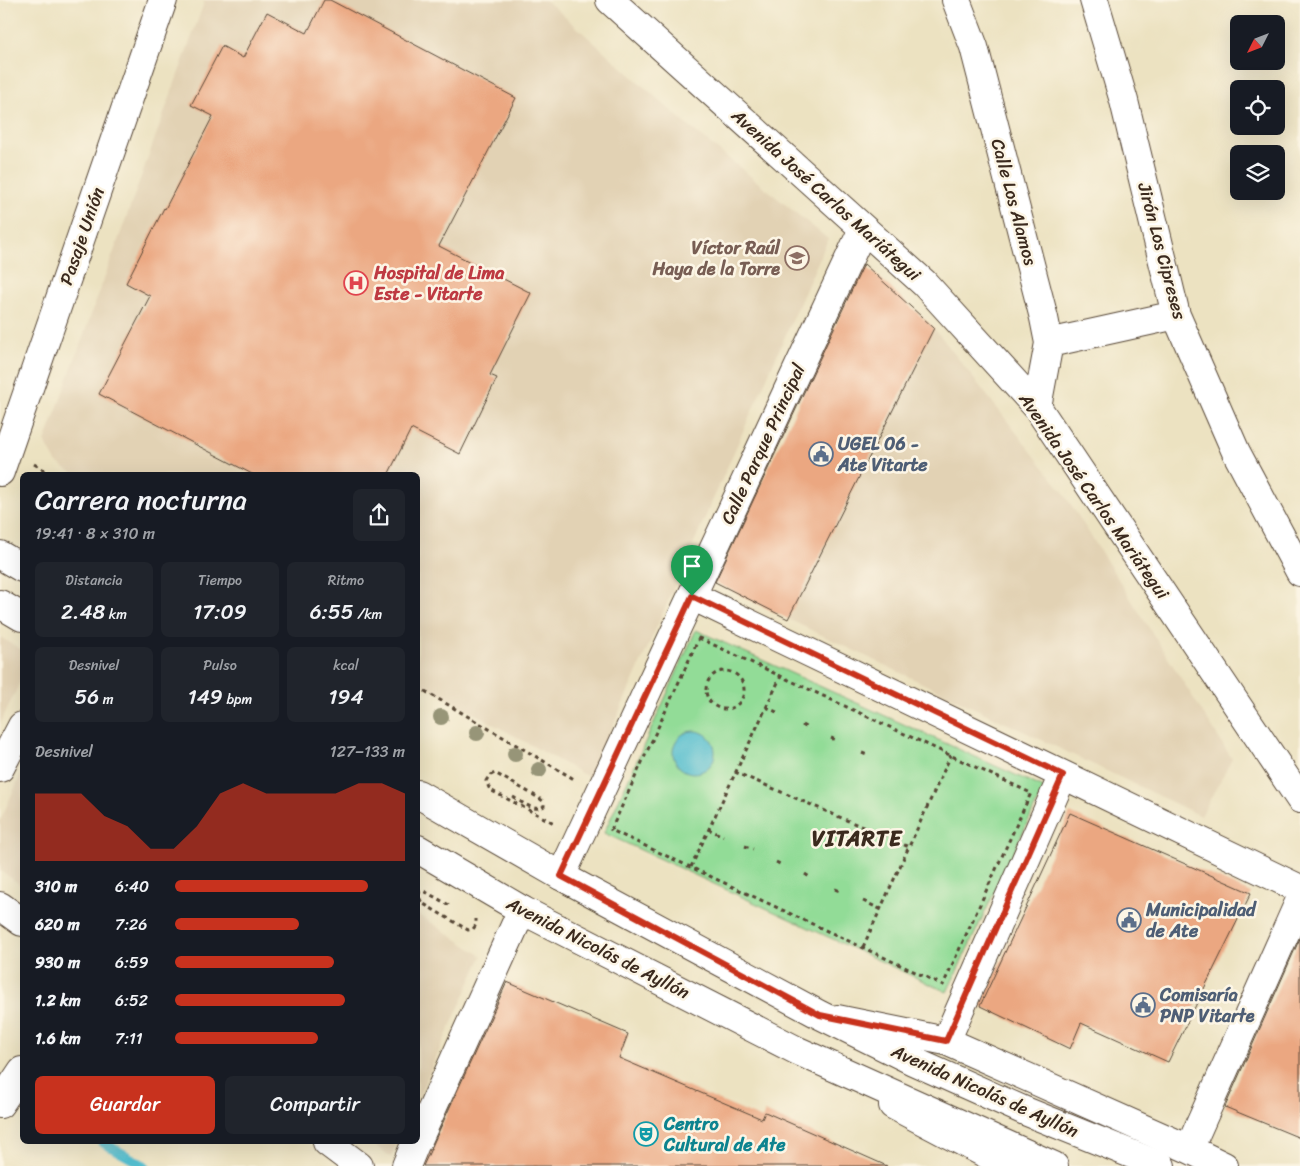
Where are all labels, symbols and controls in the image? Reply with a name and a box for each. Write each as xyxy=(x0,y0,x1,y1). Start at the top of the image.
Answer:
north arrow xyxy=(1230,15,1285,70)
map controls xyxy=(1230,15,1285,200)
button: locate xyxy=(1230,80,1285,135)
street label: Avenida José Carlos Mariátegui xyxy=(723,100,929,290)
street label: Calle Los Alamos xyxy=(982,135,1046,270)
button: layers xyxy=(1230,145,1285,200)
street label: Jirón Los Cipreses xyxy=(1128,178,1196,324)
street label: Pasaje Unión xyxy=(50,182,114,289)
place label: Víctor Raúl Haya de la Torre xyxy=(652,232,781,285)
school or university icon: Víctor Raúl Haya de la Torre xyxy=(784,245,810,271)
place label: Hospital de Lima Este - Vitarte xyxy=(373,257,505,310)
hospital icon: Hospital de Lima Este - Vitarte xyxy=(343,270,369,296)
street label: Calle Parque Principal xyxy=(712,357,815,530)
street label: Avenida José Carlos Mariátegui xyxy=(1010,385,1178,607)
place label: UGEL 06 - Ate Vitarte xyxy=(837,428,928,481)
public building icon: UGEL 06 - Ate Vitarte xyxy=(808,441,834,467)
text: Carrera nocturna xyxy=(35,475,247,524)
button: share xyxy=(353,489,405,541)
text: 19:41 · 8 × 310 m xyxy=(35,519,155,548)
pin xyxy=(671,545,713,596)
icon: arrive xyxy=(678,552,706,580)
text: Distancia xyxy=(65,568,123,593)
text: Tiempo xyxy=(198,568,242,593)
text: Ritmo xyxy=(328,568,364,593)
text: 2.48 xyxy=(61,593,105,631)
text: 17:09 xyxy=(193,593,247,631)
text: 6:55 xyxy=(310,593,354,631)
text: km xyxy=(105,602,127,627)
text: /km xyxy=(354,602,382,627)
text: Desnivel xyxy=(69,653,119,678)
text: Pulso xyxy=(203,653,237,678)
text: kcal xyxy=(333,653,359,678)
text: 56 xyxy=(74,678,99,716)
text: 149 xyxy=(188,678,223,716)
text: 194 xyxy=(328,678,364,716)
text: m xyxy=(99,687,114,712)
text: bpm xyxy=(223,687,252,712)
text: Desnivel xyxy=(35,737,93,766)
text: 127–133 m xyxy=(330,737,405,766)
district label: VITARTE xyxy=(812,819,903,858)
text: 310 m xyxy=(35,872,77,901)
text: 6:40 xyxy=(115,872,149,901)
street label: Avenida Nicolás de Ayllón xyxy=(500,887,696,1008)
place label: Municipalidad de Ate xyxy=(1145,894,1257,947)
public building icon: Municipalidad de Ate xyxy=(1116,907,1142,933)
text: 620 m xyxy=(35,910,80,939)
text: 7:26 xyxy=(115,910,147,939)
text: 930 m xyxy=(35,948,80,977)
text: 6:59 xyxy=(115,948,149,977)
place label: Comisaría PNP Vitarte xyxy=(1159,979,1255,1032)
text: 1.2 km xyxy=(35,986,81,1015)
text: 6:52 xyxy=(115,986,148,1015)
public building icon: Comisaría PNP Vitarte xyxy=(1130,992,1156,1018)
text: 1.6 km xyxy=(35,1024,81,1053)
text: 7:11 xyxy=(115,1024,143,1053)
street label: Avenida Nicolás de Ayllón xyxy=(885,1035,1084,1147)
button: Guardar xyxy=(35,1076,215,1134)
button: Compartir xyxy=(225,1076,405,1134)
place label: Centro Cultural de Ate xyxy=(663,1108,786,1161)
theatre icon: Centro Cultural de Ate xyxy=(633,1121,659,1147)

